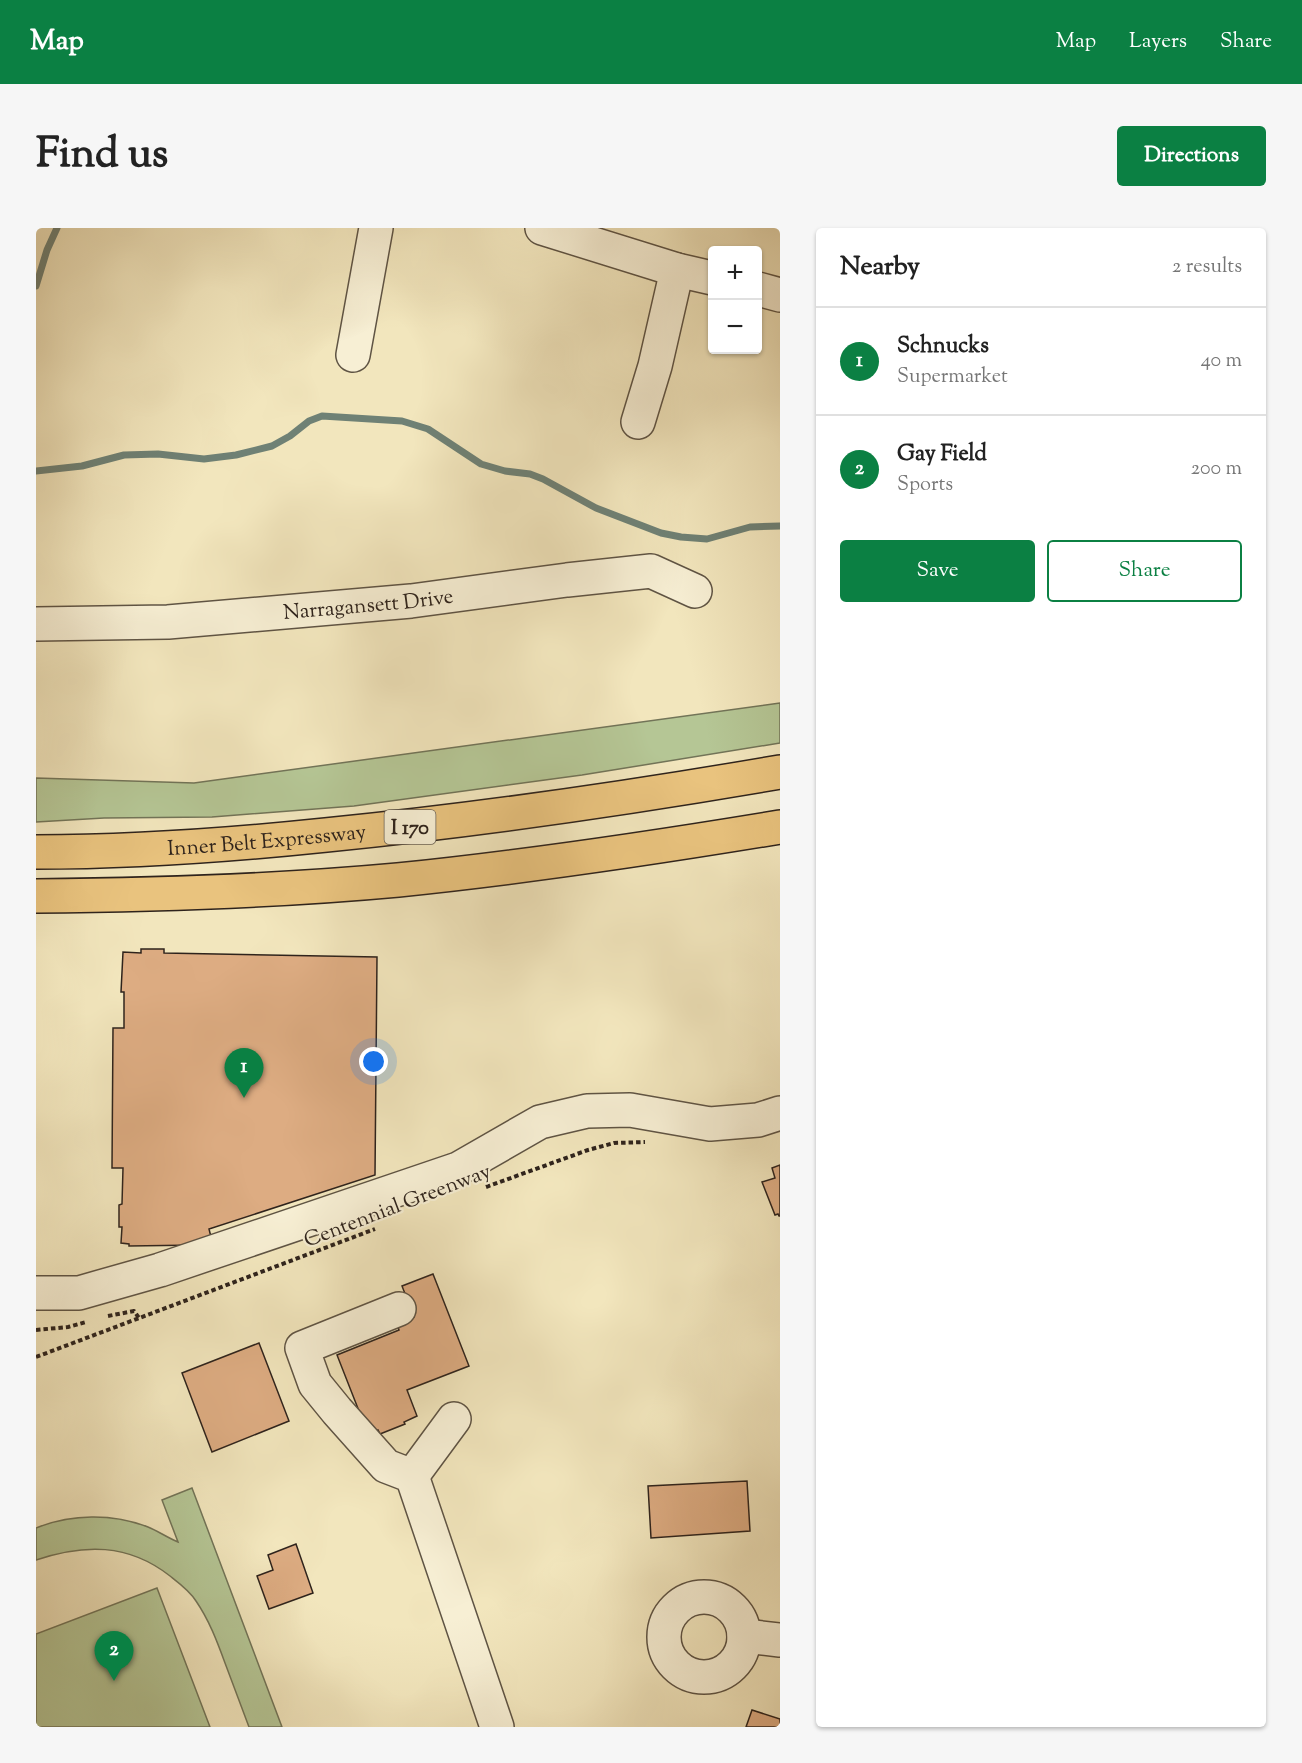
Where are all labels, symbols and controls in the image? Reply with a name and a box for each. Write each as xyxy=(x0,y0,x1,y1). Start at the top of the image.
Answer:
text: Map xyxy=(30,22,84,62)
text: Map xyxy=(1056,27,1096,57)
text: Layers xyxy=(1129,27,1187,57)
text: Share xyxy=(1220,27,1272,57)
text: Find us xyxy=(36,126,168,186)
button: Directions xyxy=(1117,126,1266,186)
map controls xyxy=(708,246,762,354)
button: + xyxy=(708,246,762,300)
text: Nearby xyxy=(840,249,920,286)
text: 2 results xyxy=(1172,253,1242,282)
button: − xyxy=(708,300,762,354)
text: Schnucks xyxy=(897,331,989,363)
text: 1 xyxy=(856,347,863,376)
text: 40 m xyxy=(1201,347,1242,376)
text: Supermarket xyxy=(897,363,1008,392)
text: Gay Field xyxy=(897,439,987,471)
text: 2 xyxy=(855,455,864,484)
text: 200 m xyxy=(1191,455,1242,484)
text: Sports xyxy=(897,471,953,500)
button: Save xyxy=(840,540,1035,602)
button: Share xyxy=(1047,540,1242,602)
street label: Narragansett Drive xyxy=(282,582,455,629)
road number: I 170 xyxy=(384,810,436,844)
street label: Inner Belt Expressway xyxy=(166,818,368,865)
your location xyxy=(359,1047,388,1076)
pin: 1 xyxy=(224,1048,264,1098)
street label: Centennial Greenway xyxy=(300,1157,496,1256)
pin: 2 xyxy=(94,1632,134,1681)

